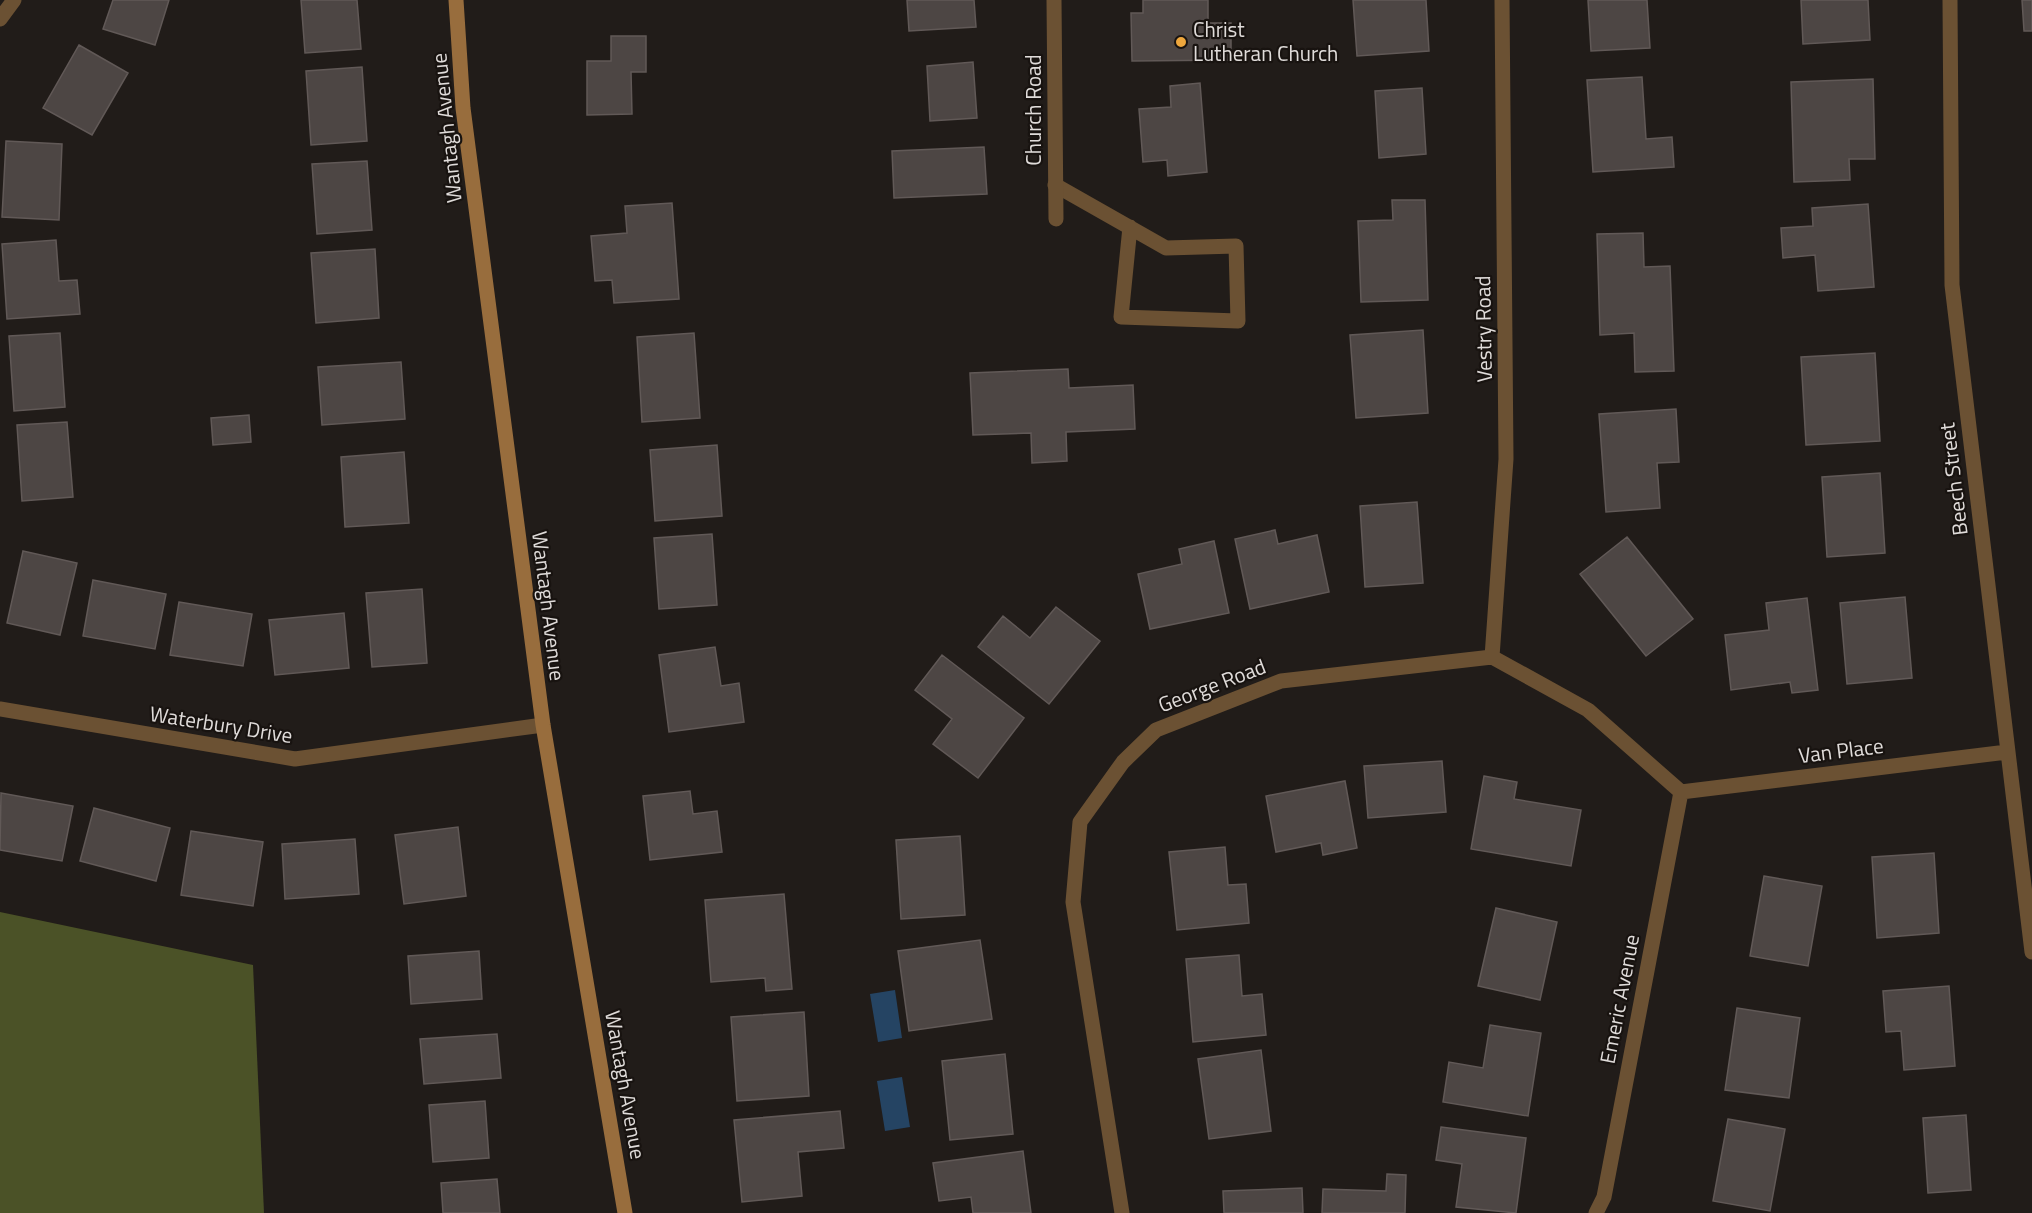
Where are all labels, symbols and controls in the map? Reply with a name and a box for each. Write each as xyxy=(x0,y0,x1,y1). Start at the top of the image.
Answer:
place label: Christ Lutheran Church xyxy=(1193,13,1338,69)
marker: Christ Lutheran Church xyxy=(1174,35,1188,49)
street label: Wantagh Avenue xyxy=(422,52,470,205)
street label: Church Road xyxy=(1017,54,1049,166)
street label: Vestry Road xyxy=(1466,275,1500,383)
street label: Beech Street xyxy=(1930,420,1976,537)
street label: Wantagh Avenue xyxy=(524,529,574,682)
street label: George Road xyxy=(1153,650,1270,720)
street label: Waterbury Drive xyxy=(147,697,295,751)
street label: Van Place xyxy=(1796,729,1885,771)
street label: Emeric Avenue xyxy=(1591,931,1647,1066)
street label: Wantagh Avenue xyxy=(597,1008,655,1162)

